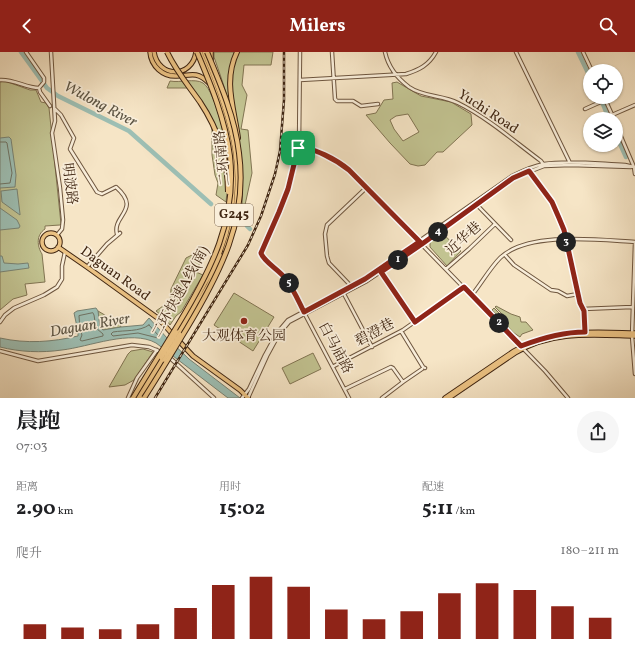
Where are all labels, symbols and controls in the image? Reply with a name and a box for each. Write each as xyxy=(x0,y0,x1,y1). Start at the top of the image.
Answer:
text: Milers xyxy=(290,14,345,39)
icon: back xyxy=(16,15,38,37)
icon: search xyxy=(597,15,619,37)
map controls xyxy=(583,64,623,152)
button: locate xyxy=(583,64,623,104)
water label: Wulong River xyxy=(60,77,141,133)
street label: Yuchi Road xyxy=(454,85,522,139)
button: layers xyxy=(583,112,623,152)
street label: 二环南路 xyxy=(211,129,235,187)
pin xyxy=(281,131,315,165)
icon: arrive xyxy=(287,137,309,159)
street label: 明波路 xyxy=(57,162,81,206)
road number: G245 xyxy=(215,204,253,226)
street label: 近华巷 xyxy=(442,218,486,260)
pin: 4 xyxy=(428,222,448,242)
text: 4 xyxy=(435,224,441,239)
pin: 3 xyxy=(556,232,576,252)
text: 3 xyxy=(563,234,569,249)
street label: Daguan Road xyxy=(76,242,154,306)
street label: 二环快速A线(南) xyxy=(148,243,214,341)
pin: 1 xyxy=(388,250,408,270)
text: 1 xyxy=(396,252,400,267)
pin: 5 xyxy=(279,273,299,293)
text: 5 xyxy=(286,275,292,290)
water label: Daguan River xyxy=(48,309,132,343)
pin: 2 xyxy=(489,313,509,333)
street label: 碧澄巷 xyxy=(352,315,398,351)
text: 2 xyxy=(496,315,502,330)
marker: 大观体育公园 xyxy=(239,316,249,326)
street label: 白马庙路 xyxy=(313,319,357,377)
place label: 大观体育公园 xyxy=(202,327,286,346)
text: 晨跑 xyxy=(16,407,60,438)
button: share xyxy=(577,411,619,453)
text: 07:03 xyxy=(16,438,47,456)
text: 距离 xyxy=(16,480,38,495)
text: 用时 xyxy=(219,480,241,495)
text: 配速 xyxy=(422,480,444,495)
text: 2.90 xyxy=(16,495,56,523)
text: 15:02 xyxy=(219,495,265,523)
text: 5:11 xyxy=(422,495,453,523)
text: km xyxy=(56,504,74,519)
text: /km xyxy=(453,504,475,519)
text: 180–211 m xyxy=(561,542,619,560)
text: 爬升 xyxy=(16,545,42,563)

